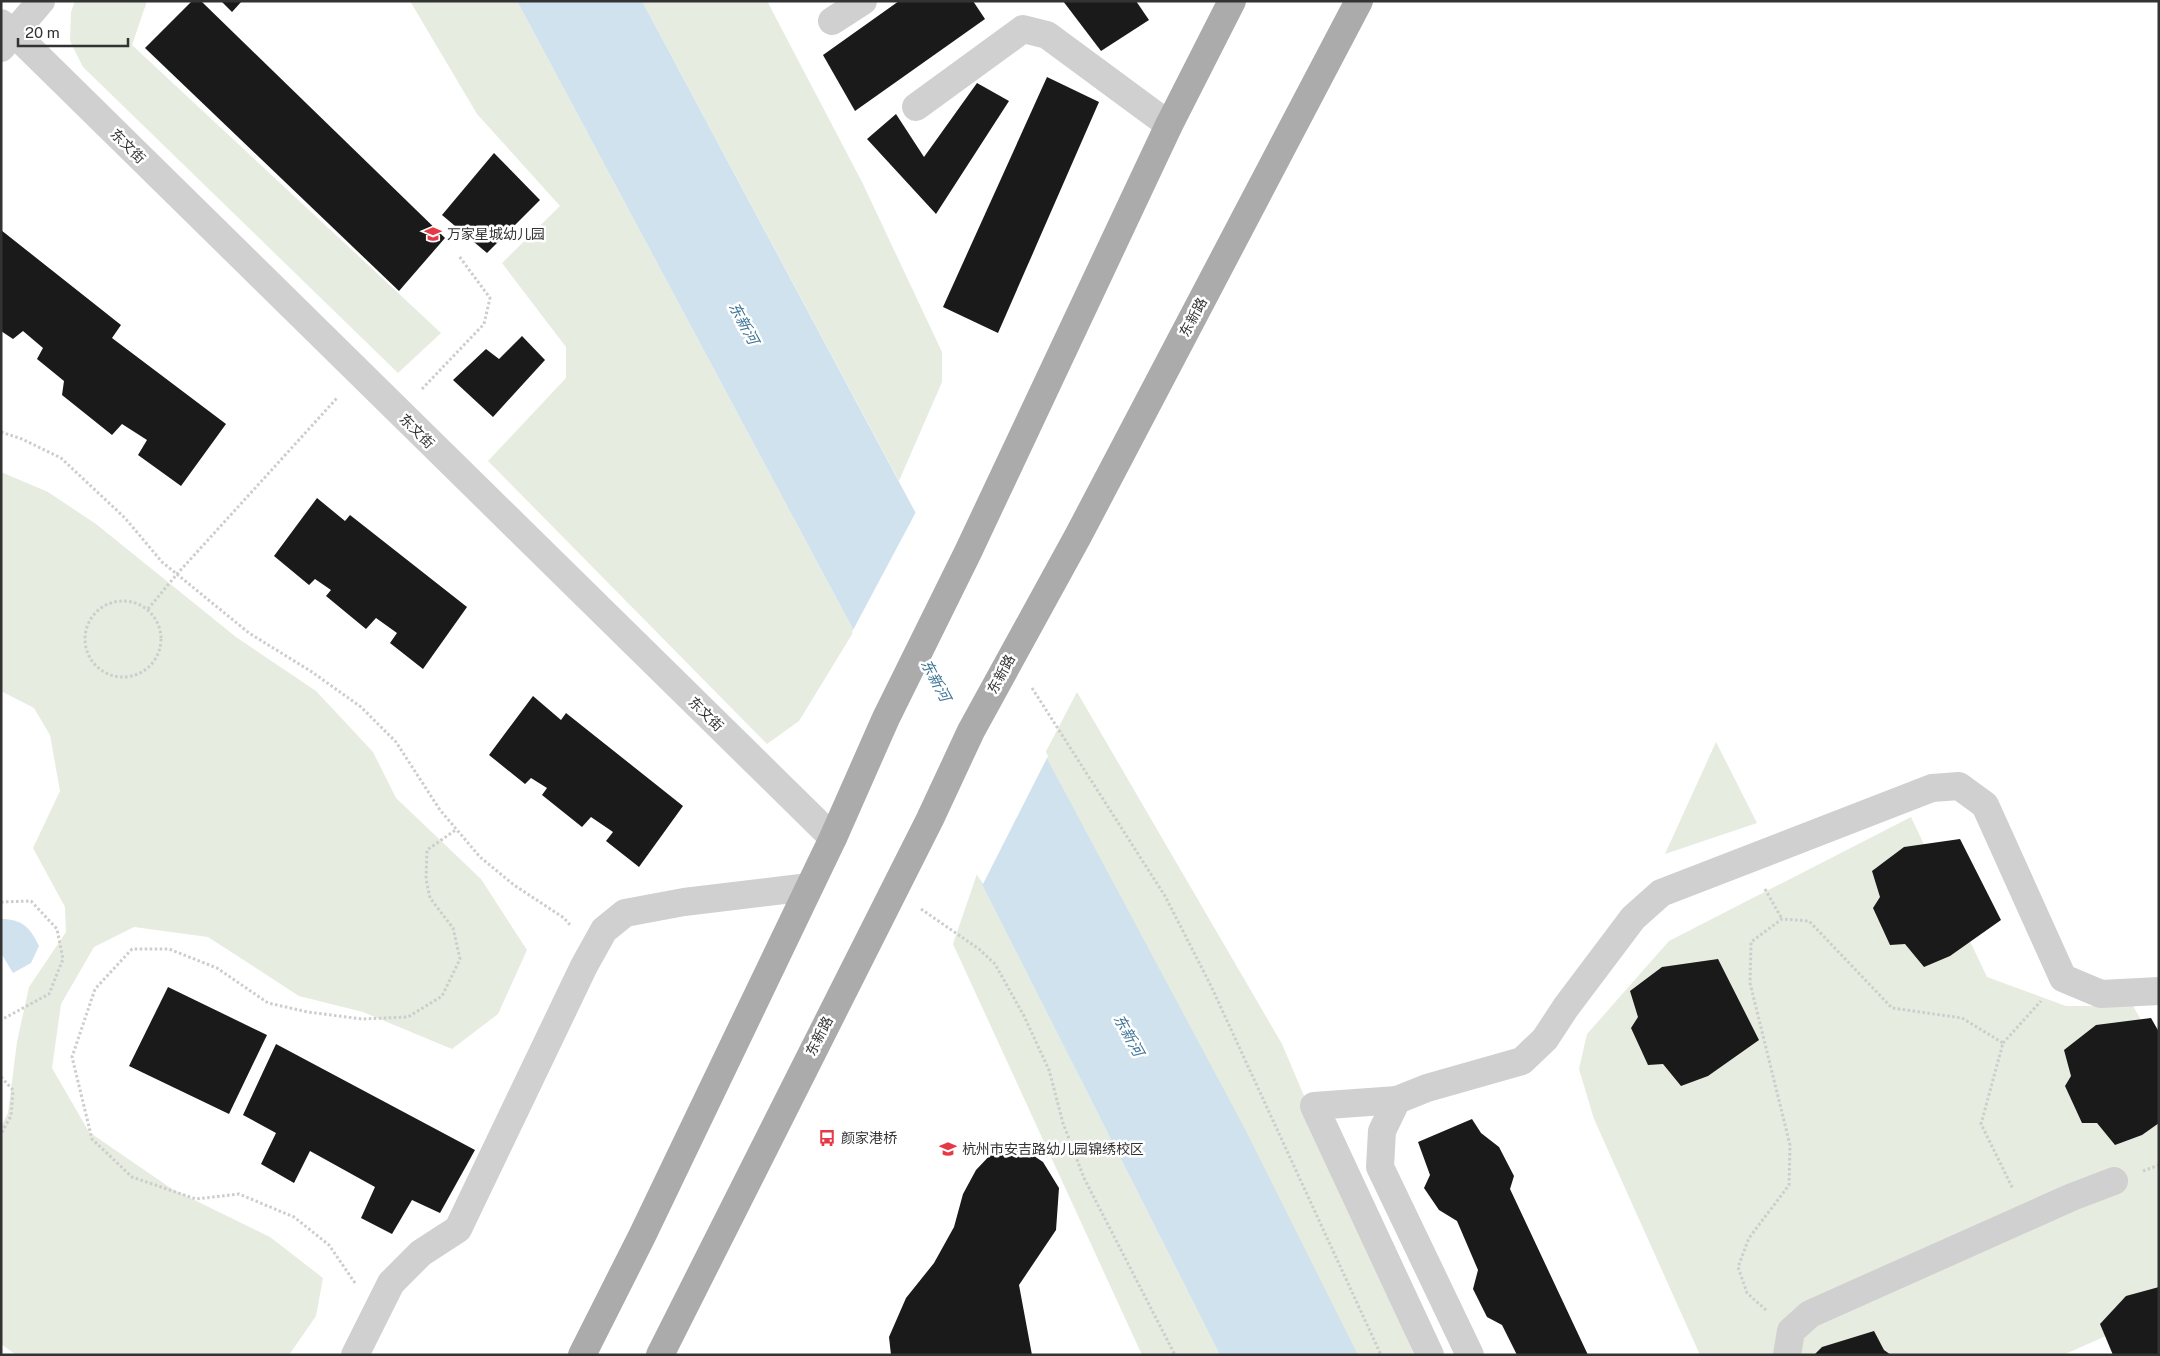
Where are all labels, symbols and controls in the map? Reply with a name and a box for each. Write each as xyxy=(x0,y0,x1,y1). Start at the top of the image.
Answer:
scale bar xyxy=(18,15,128,47)
text: 20 m xyxy=(25,24,60,41)
street label: 东文街 xyxy=(107,125,149,167)
school or university icon: 万家星城幼儿园 xyxy=(423,224,443,244)
place label: 万家星城幼儿园 xyxy=(447,226,545,242)
street label: 东新路 xyxy=(1176,295,1210,339)
water label: 东新河 xyxy=(726,299,763,349)
street label: 东文街 xyxy=(396,410,438,452)
street label: 东新路 xyxy=(984,652,1018,696)
water label: 东新河 xyxy=(918,656,955,706)
street label: 东文街 xyxy=(685,694,727,734)
water label: 东新河 xyxy=(1111,1011,1149,1061)
street label: 东新路 xyxy=(802,1014,836,1058)
bus stop icon: 颜家港桥 xyxy=(817,1128,837,1148)
place label: 颜家港桥 xyxy=(841,1130,897,1146)
school or university icon: 杭州市安吉路幼儿园锦绣校区 xyxy=(938,1139,958,1159)
place label: 杭州市安吉路幼儿园锦绣校区 xyxy=(962,1141,1144,1157)

